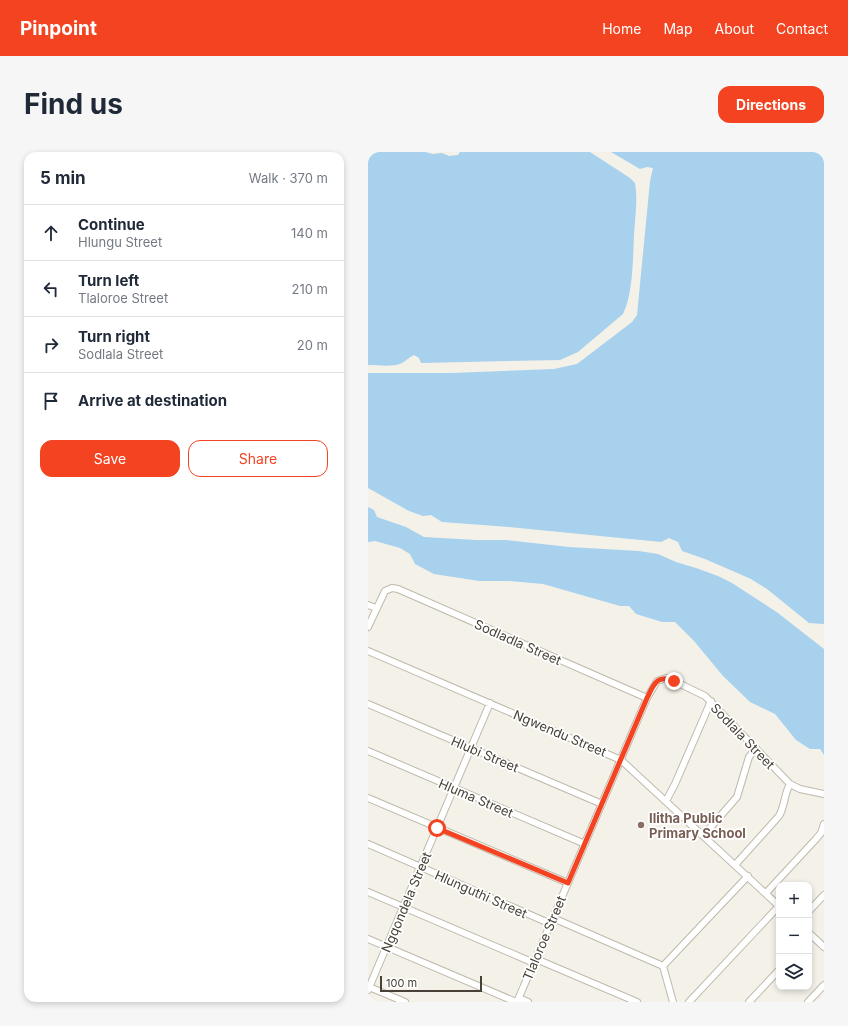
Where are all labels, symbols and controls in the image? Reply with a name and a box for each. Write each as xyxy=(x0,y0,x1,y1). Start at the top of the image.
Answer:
text: Pinpoint xyxy=(20,17,97,40)
text: Home xyxy=(602,20,641,37)
text: Map xyxy=(663,20,693,37)
text: About xyxy=(715,20,754,37)
text: Contact xyxy=(776,20,828,37)
button: Directions xyxy=(718,86,824,123)
text: Find us xyxy=(24,87,123,121)
text: 5 min xyxy=(40,168,86,188)
text: Walk · 370 m xyxy=(249,170,328,186)
text: Continue xyxy=(78,215,145,234)
icon: ahead xyxy=(40,222,62,244)
text: 140 m xyxy=(291,225,328,241)
text: Hlungu Street xyxy=(78,234,162,250)
text: Turn left xyxy=(78,271,139,290)
icon: left xyxy=(40,278,62,300)
text: 210 m xyxy=(292,281,328,297)
text: Tlaloroe Street xyxy=(78,290,168,306)
text: Turn right xyxy=(78,327,150,346)
icon: right xyxy=(40,334,62,356)
text: 20 m xyxy=(297,337,328,353)
text: Sodlala Street xyxy=(78,346,163,362)
icon: arrive xyxy=(40,390,62,412)
text: Arrive at destination xyxy=(78,391,227,410)
button: Save xyxy=(40,440,180,477)
button: Share xyxy=(188,440,328,477)
street label: Sodladla Street xyxy=(472,616,564,668)
route end xyxy=(665,672,683,690)
street label: Sodlala Street xyxy=(708,700,778,772)
street label: Ngwendu Street xyxy=(511,706,609,760)
street label: Hlubi Street xyxy=(449,733,521,775)
street label: Hluma Street xyxy=(436,775,516,821)
place label: Ilitha Public Primary School xyxy=(649,810,746,841)
route start xyxy=(428,819,446,837)
marker: Ilitha Public Primary School xyxy=(636,820,646,830)
street label: Ngqondela Street xyxy=(378,849,434,955)
street label: Hlunguthi Street xyxy=(432,867,530,921)
map controls xyxy=(776,882,812,990)
button: + xyxy=(776,882,812,918)
street label: Tlaloroe Street xyxy=(519,893,569,983)
button: − xyxy=(776,918,812,954)
button: layers xyxy=(776,954,812,990)
scale bar xyxy=(380,974,482,993)
text: 100 m xyxy=(386,976,417,990)

